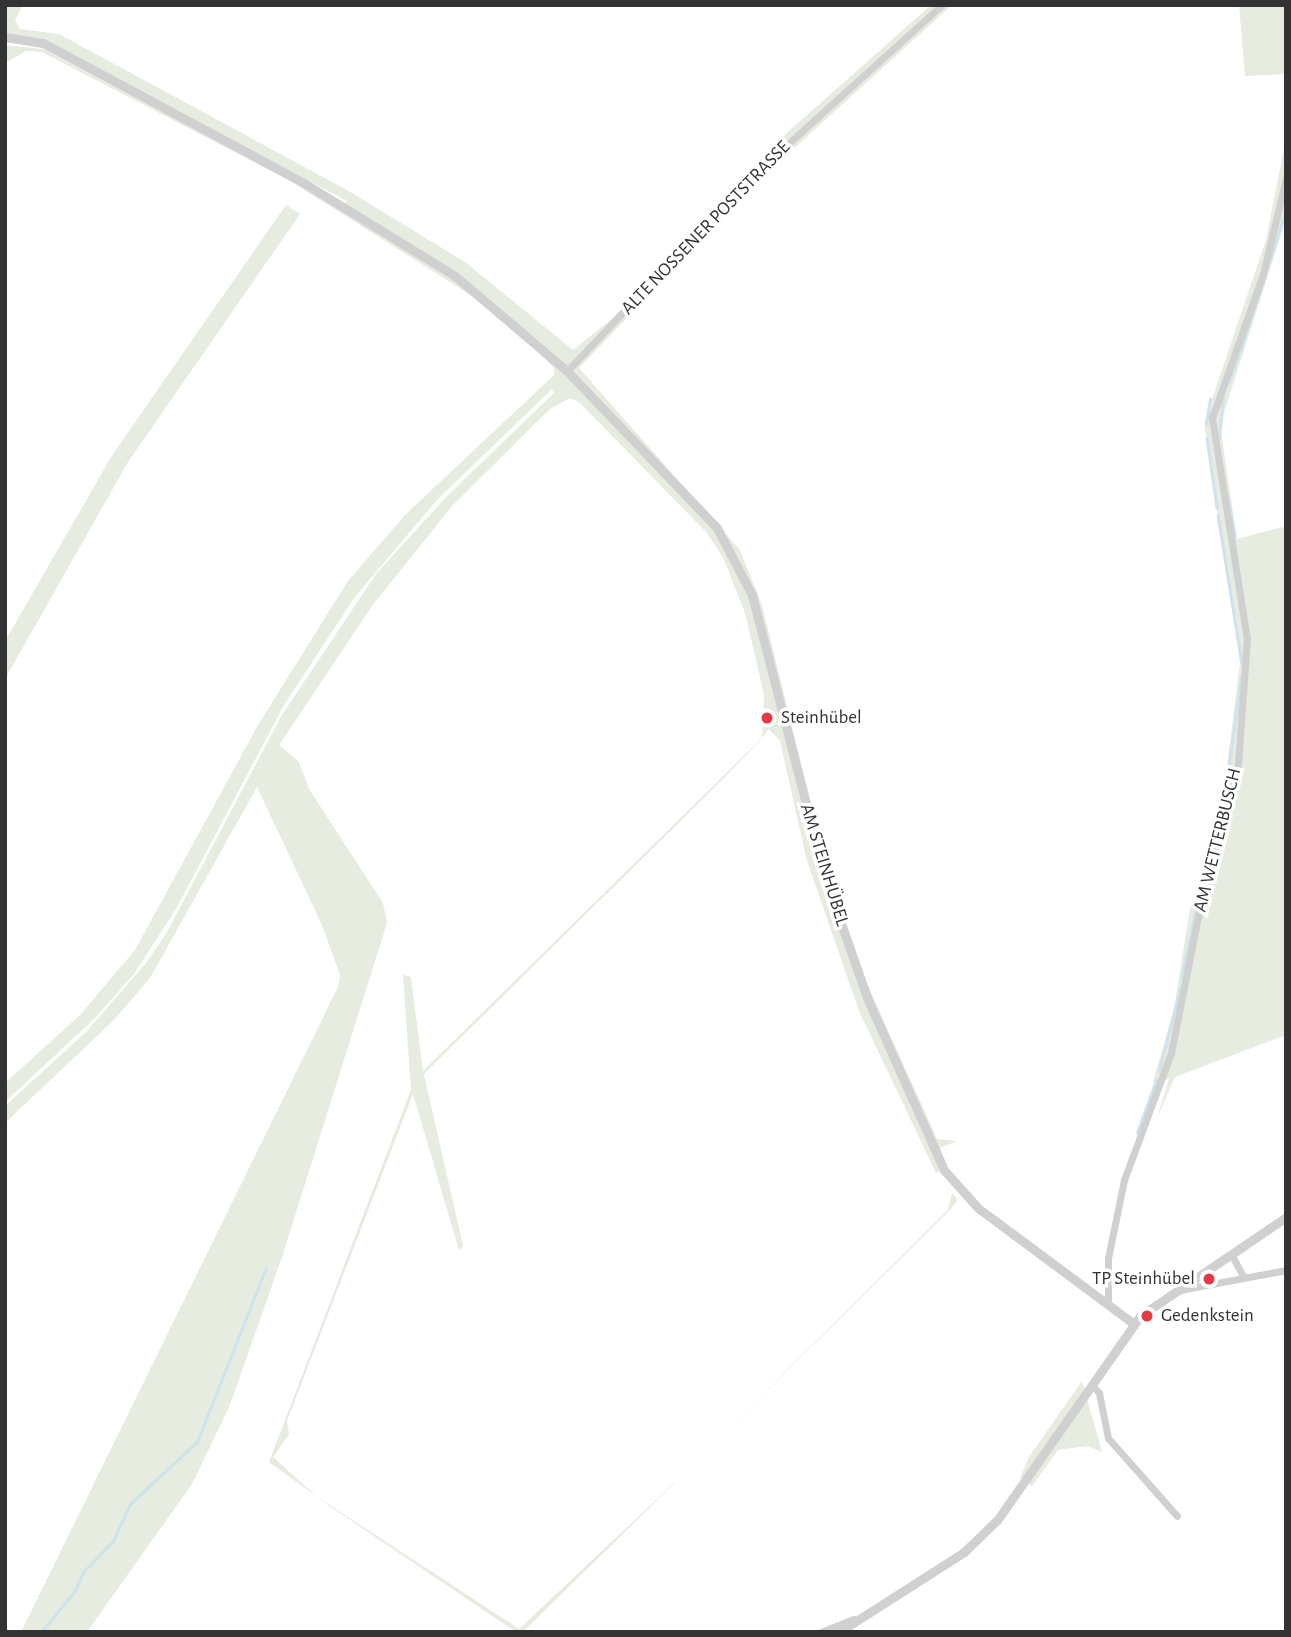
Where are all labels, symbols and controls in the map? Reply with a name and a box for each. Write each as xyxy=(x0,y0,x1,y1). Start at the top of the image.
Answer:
street label: ALTE NOSSENER POSTSTRASSE xyxy=(617,136,795,320)
place label: Steinhübel xyxy=(781,707,862,729)
marker: Steinhübel xyxy=(759,710,775,726)
street label: AM WETTERBUSCH xyxy=(1189,766,1247,914)
street label: AM STEINHÜBEL xyxy=(795,801,853,929)
place label: TP Steinhübel xyxy=(1092,1268,1195,1290)
marker: TP Steinhübel xyxy=(1201,1271,1217,1287)
place label: Gedenkstein xyxy=(1161,1305,1254,1327)
marker: Gedenkstein xyxy=(1139,1308,1155,1324)

